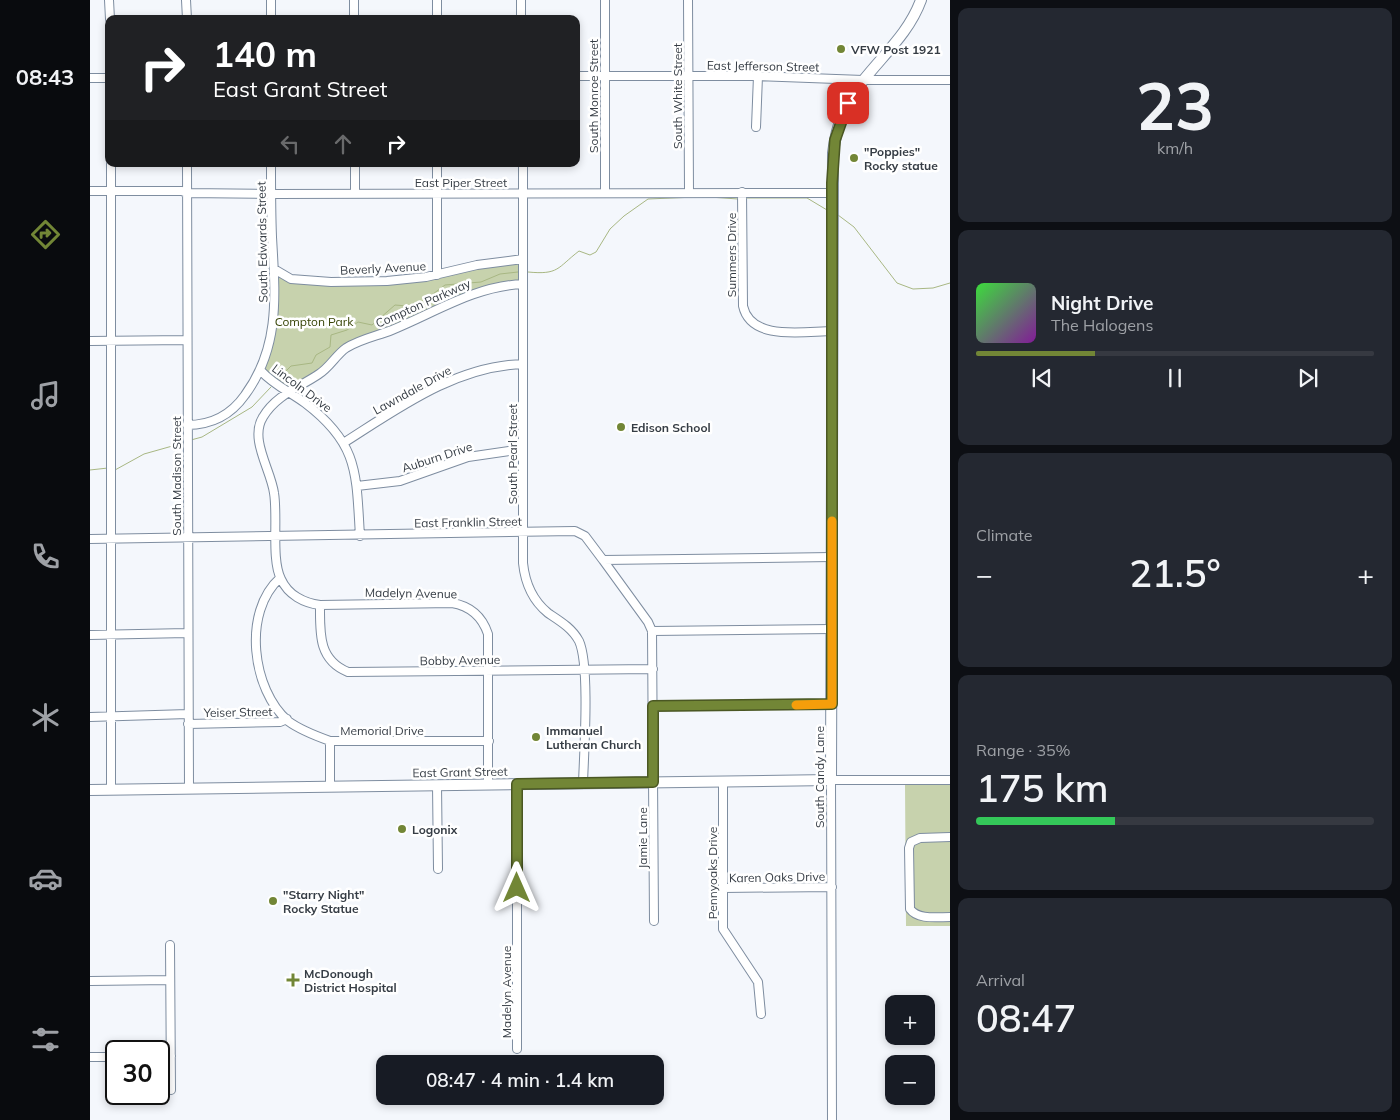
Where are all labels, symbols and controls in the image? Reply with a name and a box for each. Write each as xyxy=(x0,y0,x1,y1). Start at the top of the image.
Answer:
text: 140 m xyxy=(213,32,317,76)
icon: right xyxy=(130,35,195,100)
street label: South Monroe Street xyxy=(586,39,601,153)
place label: VFW Post 1921 xyxy=(850,42,941,57)
street label: South White Street xyxy=(670,43,685,149)
marker: VFW Post 1921 xyxy=(835,43,847,55)
street label: East Jefferson Street xyxy=(707,58,819,74)
text: 08:43 xyxy=(16,63,74,91)
text: 23 xyxy=(1136,65,1214,146)
text: East Grant Street xyxy=(213,75,388,103)
pin xyxy=(827,82,869,124)
icon: arrive xyxy=(834,89,862,117)
icon: left xyxy=(276,130,304,158)
icon: ahead xyxy=(329,130,357,158)
icon: right xyxy=(382,130,410,158)
text: km/h xyxy=(1157,138,1193,158)
place label: "Poppies" Rocky statue xyxy=(864,144,938,173)
marker: "Poppies" Rocky statue xyxy=(848,152,860,164)
street label: East Piper Street xyxy=(415,175,507,190)
street label: South Edwards Street xyxy=(253,181,271,303)
street label: Summers Drive xyxy=(724,213,739,297)
icon: directions xyxy=(28,217,63,252)
street label: Beverly Avenue xyxy=(340,258,426,278)
street label: Compton Parkway xyxy=(373,275,473,331)
text: Night Drive xyxy=(1051,291,1153,315)
park label: Compton Park xyxy=(275,314,354,329)
text: The Halogens xyxy=(1051,315,1153,335)
street label: Lincoln Drive xyxy=(269,361,335,415)
street label: Lawndale Drive xyxy=(370,362,454,418)
icon: previous xyxy=(1028,364,1056,392)
icon: pause xyxy=(1161,364,1189,392)
icon: next xyxy=(1294,364,1322,392)
icon: music xyxy=(28,378,63,413)
street label: South Pearl Street xyxy=(505,404,520,504)
street label: South Madison Street xyxy=(169,416,184,536)
place label: Edison School xyxy=(631,420,711,435)
marker: Edison School xyxy=(615,421,627,433)
street label: Auburn Drive xyxy=(400,439,474,475)
street label: East Franklin Street xyxy=(414,514,522,530)
text: Climate xyxy=(976,525,1032,545)
icon: phone xyxy=(28,539,63,574)
text: 21.5° xyxy=(1129,549,1221,597)
text: − xyxy=(976,557,993,592)
text: + xyxy=(1357,557,1374,592)
street label: Madelyn Avenue xyxy=(365,585,457,601)
street label: Bobby Avenue xyxy=(420,652,500,668)
icon: climate xyxy=(28,700,63,735)
street label: Yeiser Street xyxy=(202,704,273,720)
street label: Memorial Drive xyxy=(340,723,424,738)
place label: Immanuel Lutheran Church xyxy=(546,723,641,752)
street label: South Candy Lane xyxy=(812,726,827,828)
marker: Immanuel Lutheran Church xyxy=(530,731,542,743)
text: Range · 35% xyxy=(976,740,1071,760)
street label: East Grant Street xyxy=(412,764,508,780)
text: 175 km xyxy=(976,764,1109,812)
street label: Jamie Lane xyxy=(635,807,650,869)
place label: Logonix xyxy=(412,822,458,837)
marker: Logonix xyxy=(396,823,408,835)
street label: Pennyoaks Drive xyxy=(705,827,720,919)
icon: car xyxy=(28,861,63,896)
position arrow xyxy=(490,861,542,913)
street label: Karen Oaks Drive xyxy=(729,869,825,885)
place label: "Starry Night" Rocky Statue xyxy=(283,887,364,916)
marker: "Starry Night" Rocky Statue xyxy=(267,895,279,907)
street label: Madelyn Avenue xyxy=(499,946,514,1038)
place label: McDonough District Hospital xyxy=(304,966,397,995)
text: Arrival xyxy=(976,970,1025,990)
marker: McDonough District Hospital xyxy=(286,973,300,987)
text: 08:47 xyxy=(976,994,1076,1042)
map controls xyxy=(885,995,935,1105)
button: + xyxy=(885,995,935,1045)
icon: filters xyxy=(28,1022,63,1057)
speed limit sign: 30 xyxy=(105,1040,170,1105)
button: − xyxy=(885,1055,935,1105)
text: 08:47 · 4 min · 1.4 km xyxy=(426,1068,614,1092)

